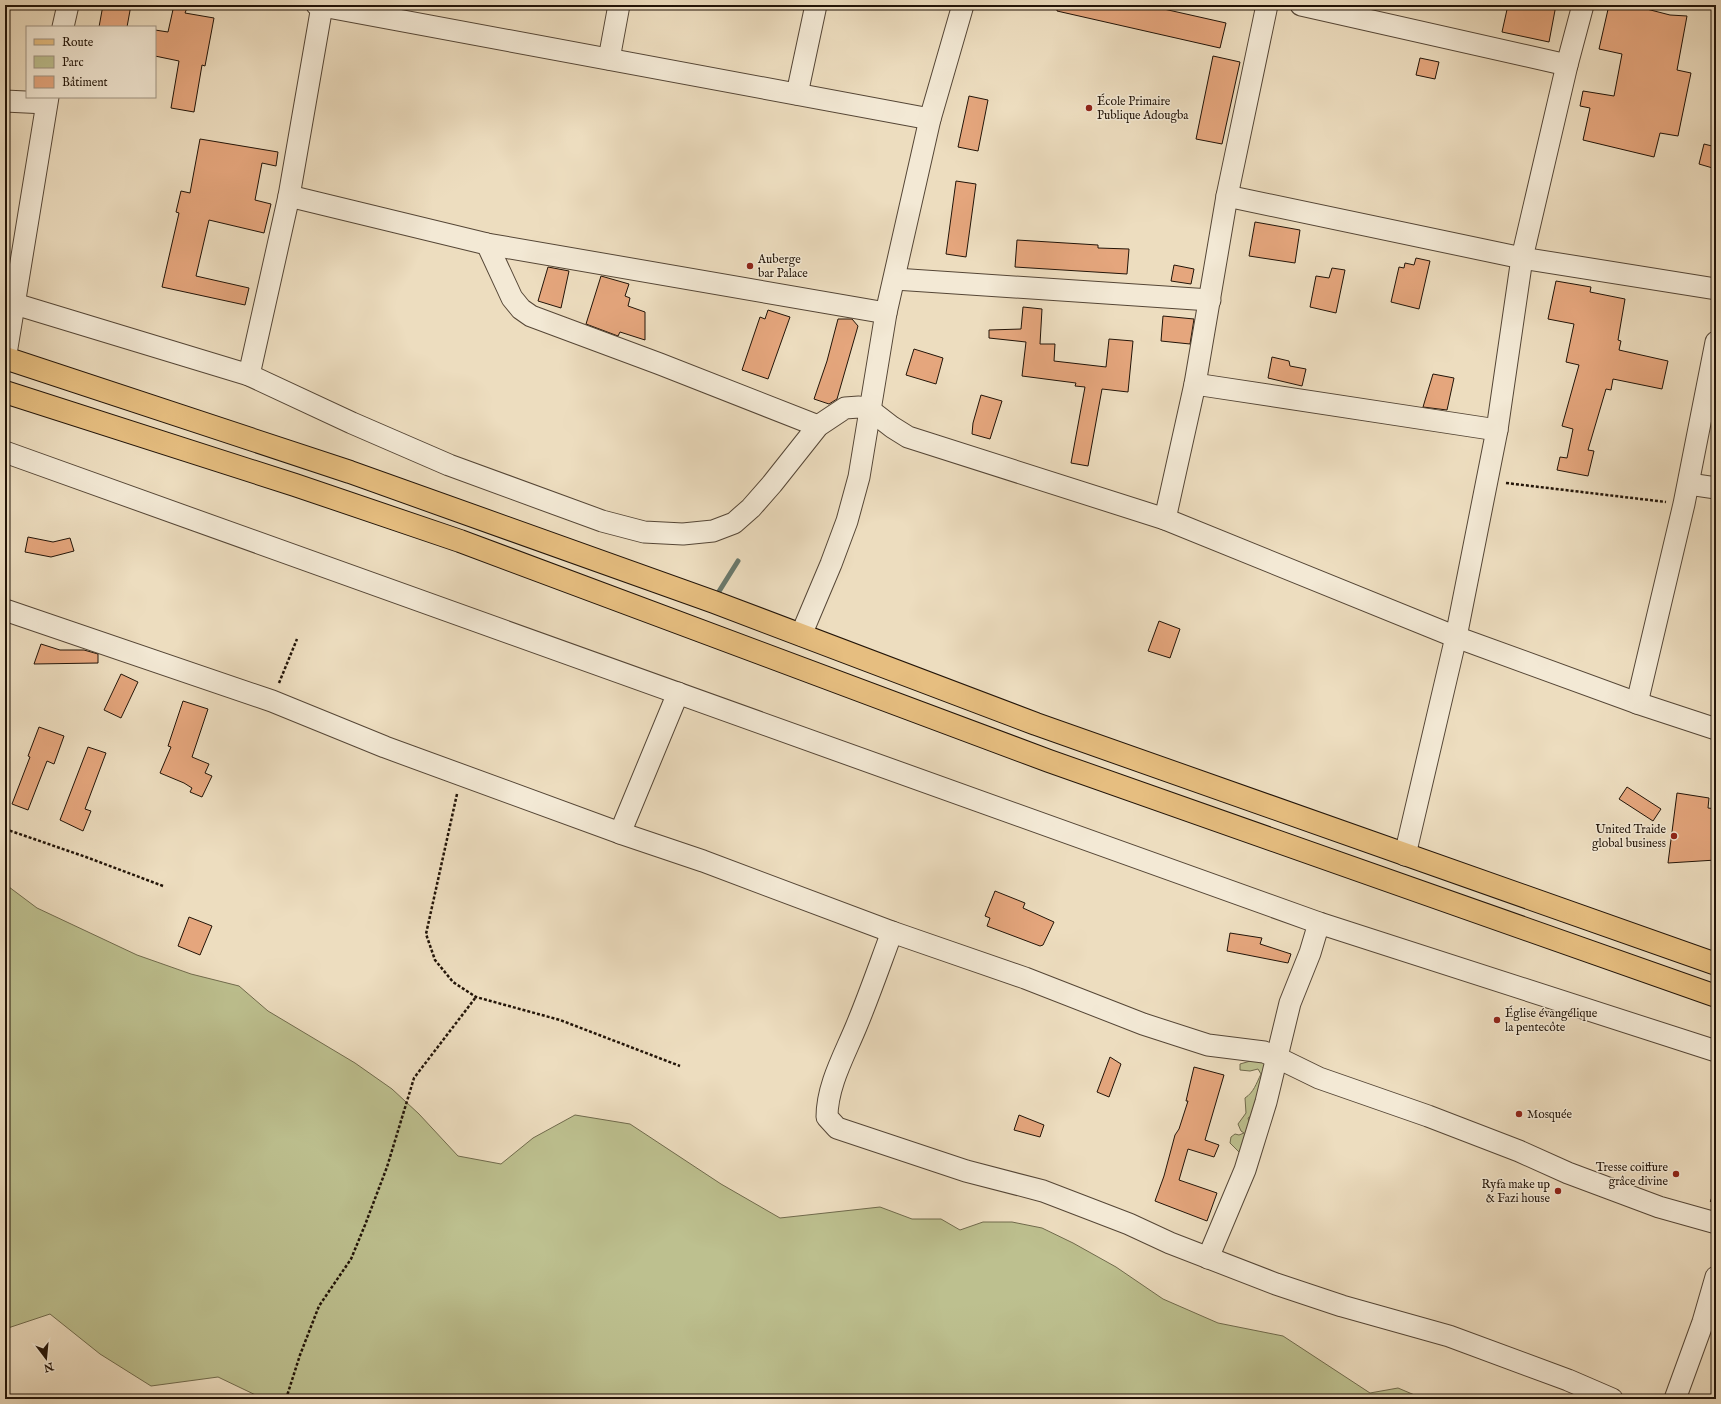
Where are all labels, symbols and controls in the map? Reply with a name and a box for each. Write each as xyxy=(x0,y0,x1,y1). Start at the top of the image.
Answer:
legend xyxy=(26,26,156,98)
text: Route xyxy=(62,35,94,50)
text: Parc xyxy=(62,55,84,70)
text: Bâtiment xyxy=(62,75,108,90)
place label: École Primaire Publique Adougba xyxy=(1097,93,1189,124)
marker: École Primaire Publique Adougba xyxy=(1084,103,1094,113)
place label: Auberge bar Palace xyxy=(757,252,808,281)
marker: Auberge bar Palace xyxy=(745,261,755,271)
place label: United Traide global business xyxy=(1592,822,1666,851)
marker: United Traide global business xyxy=(1669,831,1679,841)
place label: Église évangélique la pentecôte xyxy=(1505,1005,1598,1036)
marker: Église évangélique la pentecôte xyxy=(1492,1015,1502,1025)
place label: Mosquée xyxy=(1527,1107,1573,1123)
marker: Mosquée xyxy=(1514,1109,1524,1119)
place label: Tresse coiffure grâce divine xyxy=(1596,1160,1668,1189)
marker: Tresse coiffure grâce divine xyxy=(1671,1169,1681,1179)
place label: Ryfa make up & Fazi house xyxy=(1482,1177,1550,1206)
marker: Ryfa make up & Fazi house xyxy=(1553,1186,1563,1196)
north arrow xyxy=(26,1338,66,1378)
text: N xyxy=(42,1358,56,1375)

